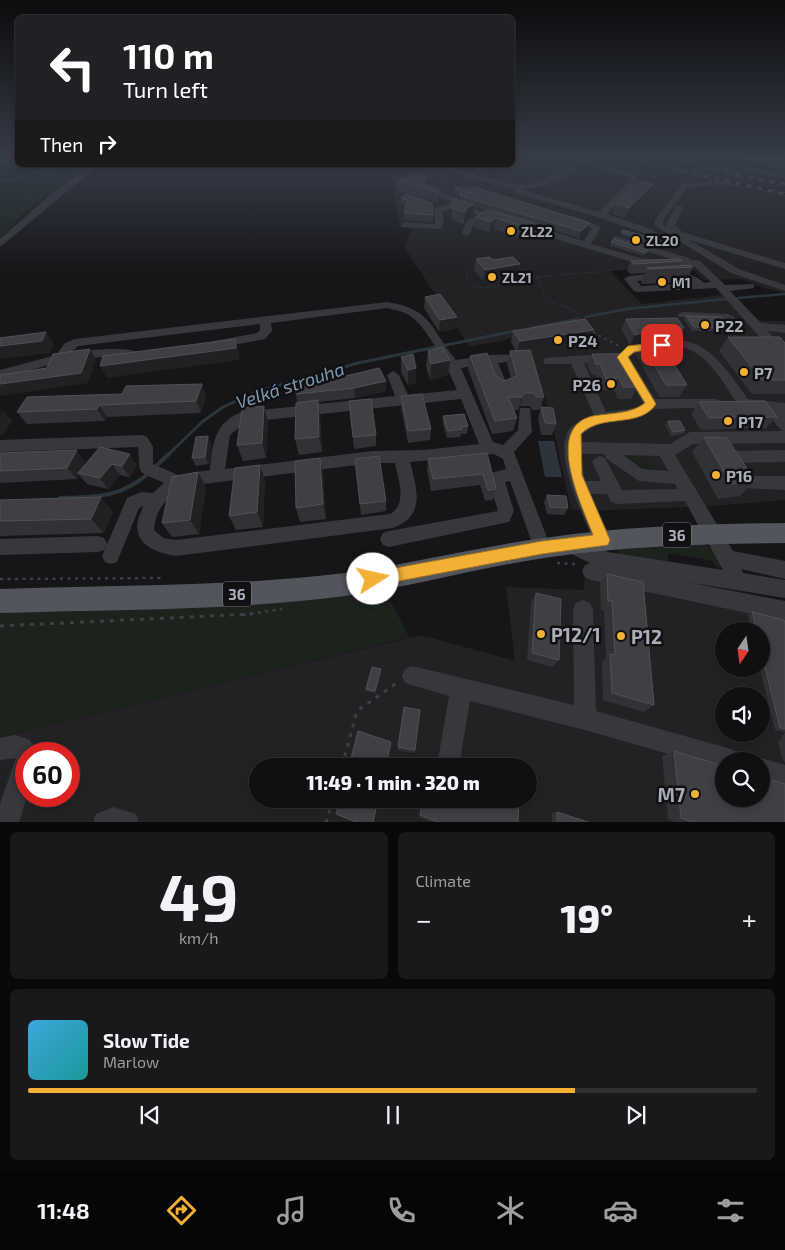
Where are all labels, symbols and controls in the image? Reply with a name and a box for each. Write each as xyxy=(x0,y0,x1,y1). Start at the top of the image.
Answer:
text: 110 m xyxy=(123,34,214,76)
icon: left xyxy=(40,35,105,100)
text: Turn left xyxy=(123,76,208,102)
icon: right xyxy=(93,130,121,158)
text: Then xyxy=(40,133,83,156)
place label: ZL22 xyxy=(521,223,553,240)
marker: ZL22 xyxy=(505,225,517,237)
place label: ZL20 xyxy=(646,232,679,249)
marker: ZL20 xyxy=(630,234,642,246)
place label: ZL21 xyxy=(502,269,532,286)
marker: ZL21 xyxy=(486,271,498,283)
place label: M1 xyxy=(672,274,691,291)
marker: M1 xyxy=(656,276,668,288)
place label: P22 xyxy=(715,316,743,335)
marker: P22 xyxy=(699,319,711,331)
pin xyxy=(641,324,683,366)
place label: P24 xyxy=(568,331,597,350)
icon: arrive xyxy=(648,331,676,359)
marker: P24 xyxy=(552,334,564,346)
water label: Velká strouha xyxy=(233,357,347,413)
place label: P7 xyxy=(754,363,773,382)
marker: P7 xyxy=(738,366,750,378)
place label: P26 xyxy=(572,375,601,394)
marker: P26 xyxy=(605,378,617,390)
place label: P17 xyxy=(738,412,764,431)
marker: P17 xyxy=(722,415,734,427)
place label: P16 xyxy=(726,466,752,485)
marker: P16 xyxy=(710,469,722,481)
road number: 36 xyxy=(663,522,691,548)
position arrow xyxy=(346,552,398,604)
road number: 36 xyxy=(223,582,251,606)
north arrow xyxy=(715,622,770,678)
map controls xyxy=(715,622,770,807)
place label: P12/1 xyxy=(551,623,601,646)
place label: P12 xyxy=(631,625,662,648)
marker: P12/1 xyxy=(535,628,547,640)
marker: P12 xyxy=(615,630,627,642)
button: sound xyxy=(715,687,770,742)
speed limit sign: 60 xyxy=(15,742,80,807)
button: search xyxy=(715,752,770,807)
text: 11:49 · 1 min · 320 m xyxy=(306,771,480,794)
place label: M7 xyxy=(658,783,685,806)
marker: M7 xyxy=(689,788,701,800)
text: 49 xyxy=(159,856,239,934)
text: Climate xyxy=(416,871,471,890)
text: 19° xyxy=(560,895,613,941)
text: − xyxy=(416,902,432,936)
text: + xyxy=(742,902,757,936)
text: km/h xyxy=(179,928,219,947)
text: Slow Tide xyxy=(103,1029,190,1052)
text: Marlow xyxy=(103,1052,159,1071)
icon: previous xyxy=(136,1101,164,1129)
icon: pause xyxy=(379,1101,407,1129)
icon: next xyxy=(622,1101,650,1129)
icon: directions xyxy=(164,1193,199,1228)
icon: music xyxy=(274,1193,309,1228)
icon: phone xyxy=(384,1193,419,1228)
icon: climate xyxy=(493,1193,528,1228)
icon: car xyxy=(603,1193,638,1228)
icon: filters xyxy=(713,1193,748,1228)
text: 11:48 xyxy=(37,1197,90,1223)

